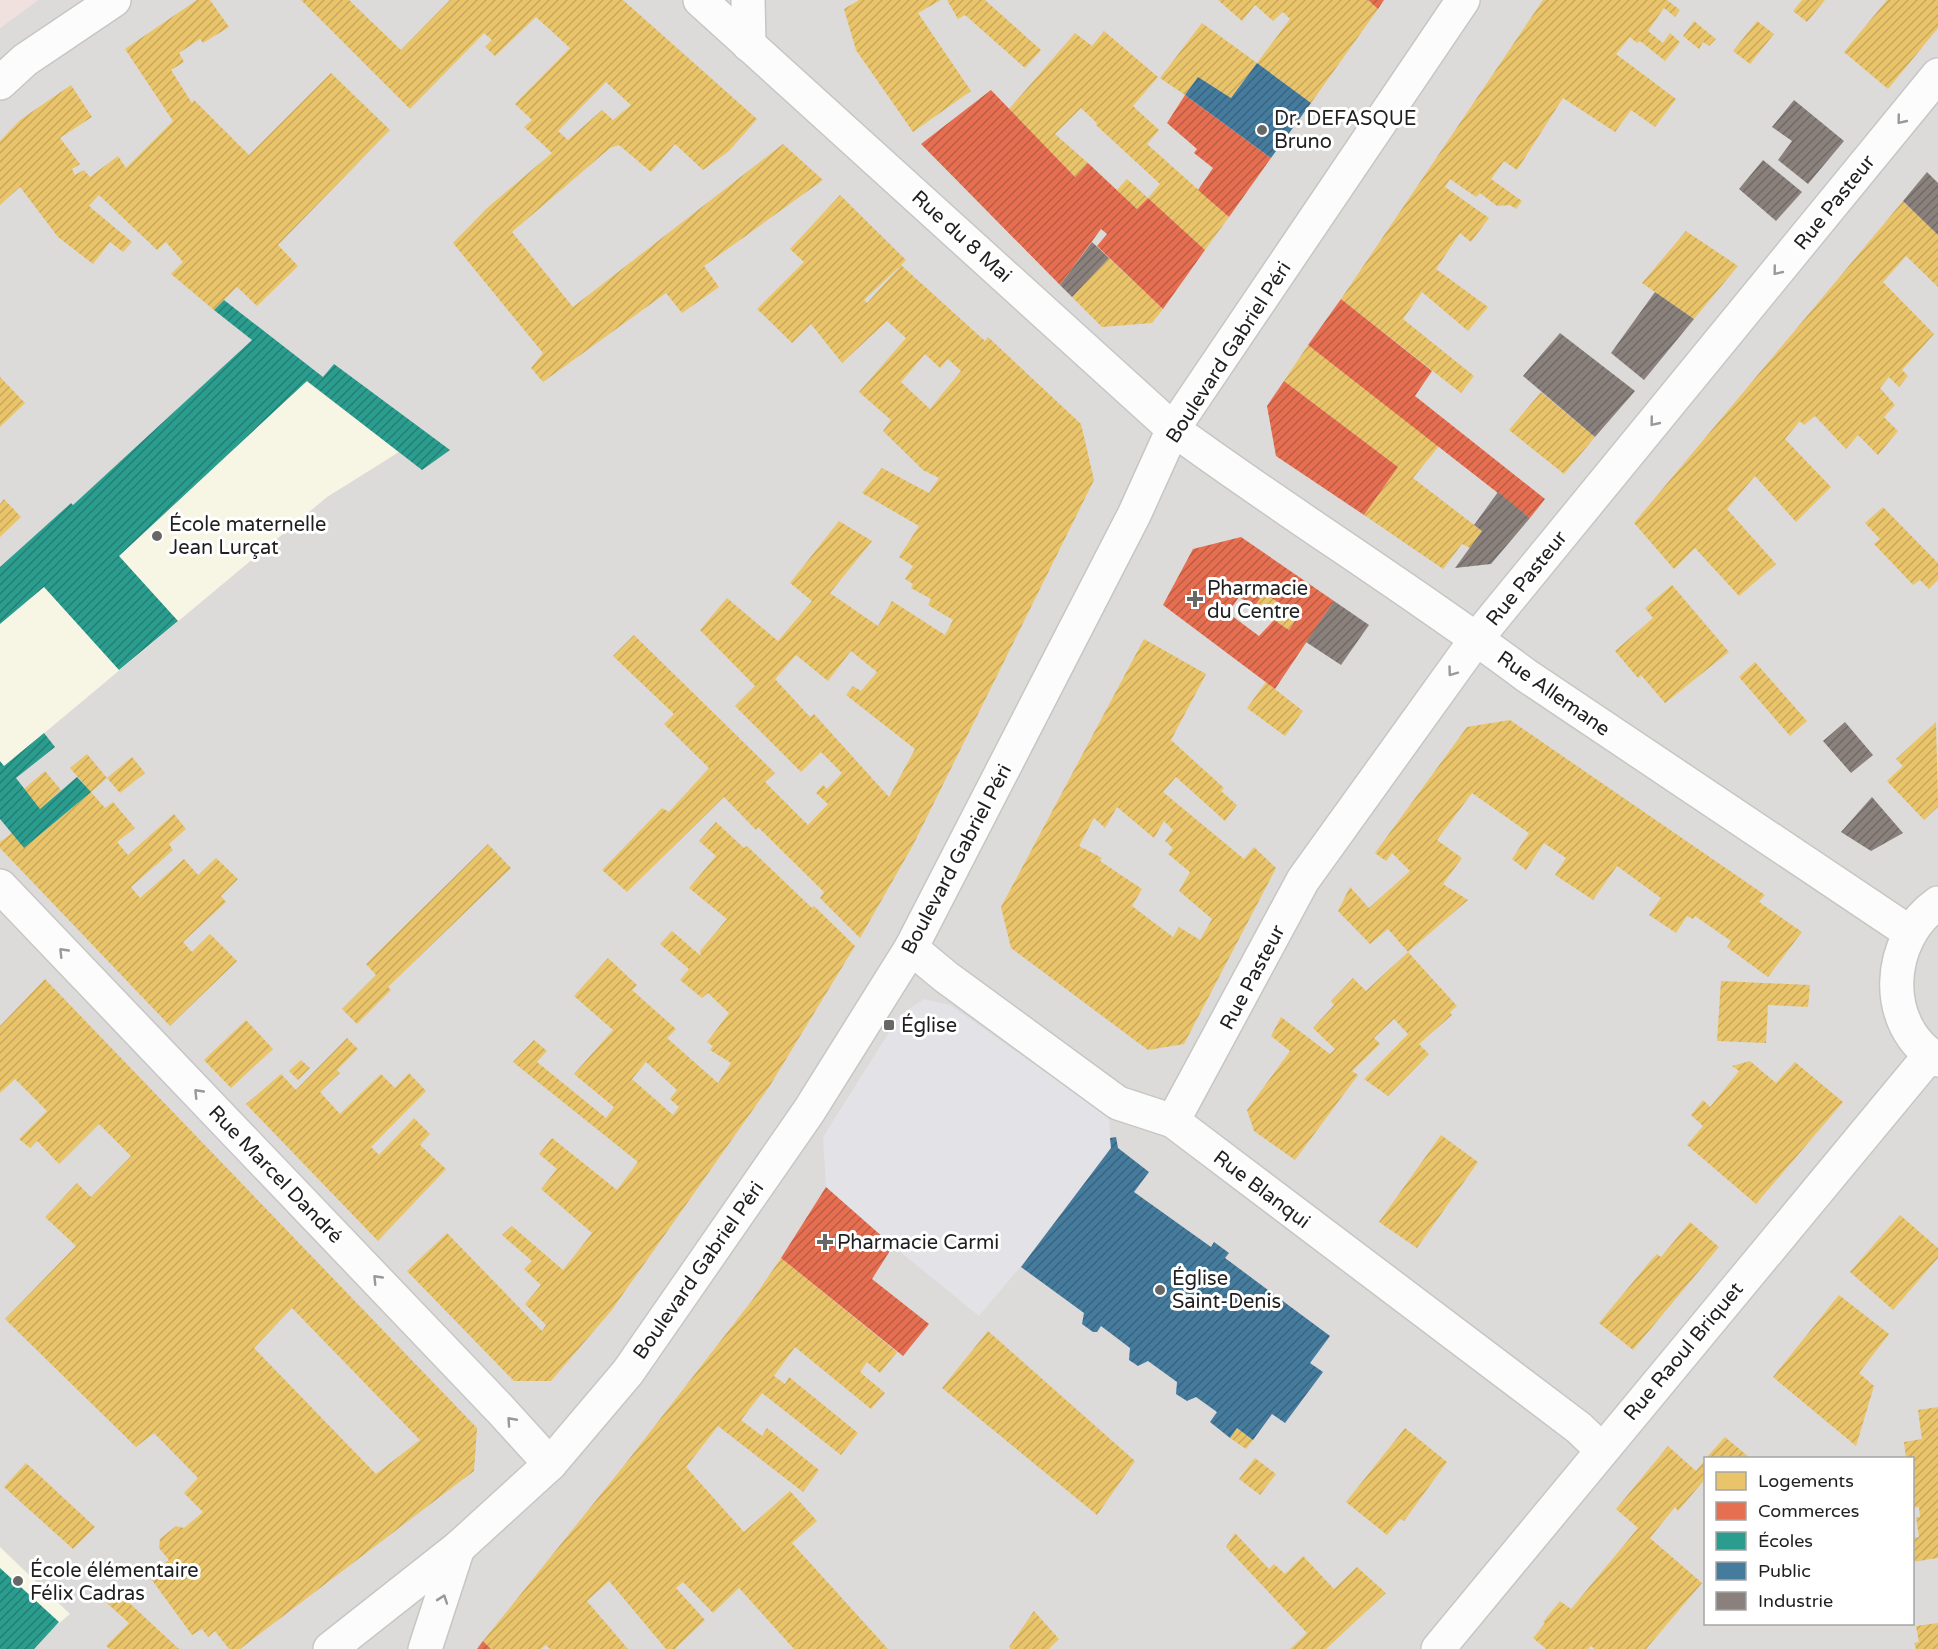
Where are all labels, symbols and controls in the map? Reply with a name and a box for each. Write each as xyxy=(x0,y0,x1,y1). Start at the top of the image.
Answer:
place label: Dr. DEFASQUE Bruno xyxy=(1274,107,1417,154)
one-way arrow xyxy=(1897,114,1908,125)
marker: Dr. DEFASQUE Bruno xyxy=(1255,123,1269,137)
street label: Rue Pasteur xyxy=(1789,150,1881,255)
street label: Rue du 8 Mai xyxy=(906,186,1016,288)
street label: Boulevard Gabriel Péri xyxy=(1161,257,1296,448)
one-way arrow xyxy=(1774,264,1785,275)
one-way arrow xyxy=(1650,415,1661,426)
place label: École maternelle Jean Lurçat xyxy=(169,512,326,560)
street label: Rue Pasteur xyxy=(1481,526,1573,631)
marker: École maternelle Jean Lurçat xyxy=(150,529,164,543)
place label: Pharmacie du Centre xyxy=(1207,577,1308,624)
marker: Pharmacie du Centre xyxy=(1188,592,1202,606)
street label: Rue Allemane xyxy=(1492,646,1614,742)
one-way arrow xyxy=(1449,666,1460,677)
street label: Boulevard Gabriel Péri xyxy=(897,760,1017,958)
street label: Rue Pasteur xyxy=(1215,921,1291,1034)
one-way arrow xyxy=(60,948,71,959)
place label: Église xyxy=(901,1013,957,1038)
marker: Église xyxy=(882,1018,896,1032)
one-way arrow xyxy=(194,1089,205,1099)
street label: Rue Marcel Dandré xyxy=(203,1101,347,1249)
street label: Rue Blanqui xyxy=(1208,1146,1314,1234)
street label: Boulevard Gabriel Péri xyxy=(628,1177,769,1364)
place label: Pharmacie Carmi xyxy=(837,1231,999,1255)
marker: Pharmacie Carmi xyxy=(818,1235,832,1249)
place label: Église Saint-Denis xyxy=(1172,1266,1281,1314)
one-way arrow xyxy=(373,1276,384,1287)
street label: Rue Raoul Briquet xyxy=(1619,1277,1749,1426)
marker: Église Saint-Denis xyxy=(1153,1283,1167,1297)
one-way arrow xyxy=(507,1417,518,1427)
legend xyxy=(1704,1457,1914,1625)
text: Logements xyxy=(1758,1470,1854,1492)
text: Commerces xyxy=(1758,1500,1859,1522)
text: Écoles xyxy=(1758,1530,1813,1552)
place label: École élémentaire Félix Cadras xyxy=(30,1558,199,1606)
text: Public xyxy=(1758,1560,1811,1582)
marker: École élémentaire Félix Cadras xyxy=(11,1574,25,1588)
text: Industrie xyxy=(1758,1590,1833,1612)
one-way arrow xyxy=(436,1594,448,1605)

